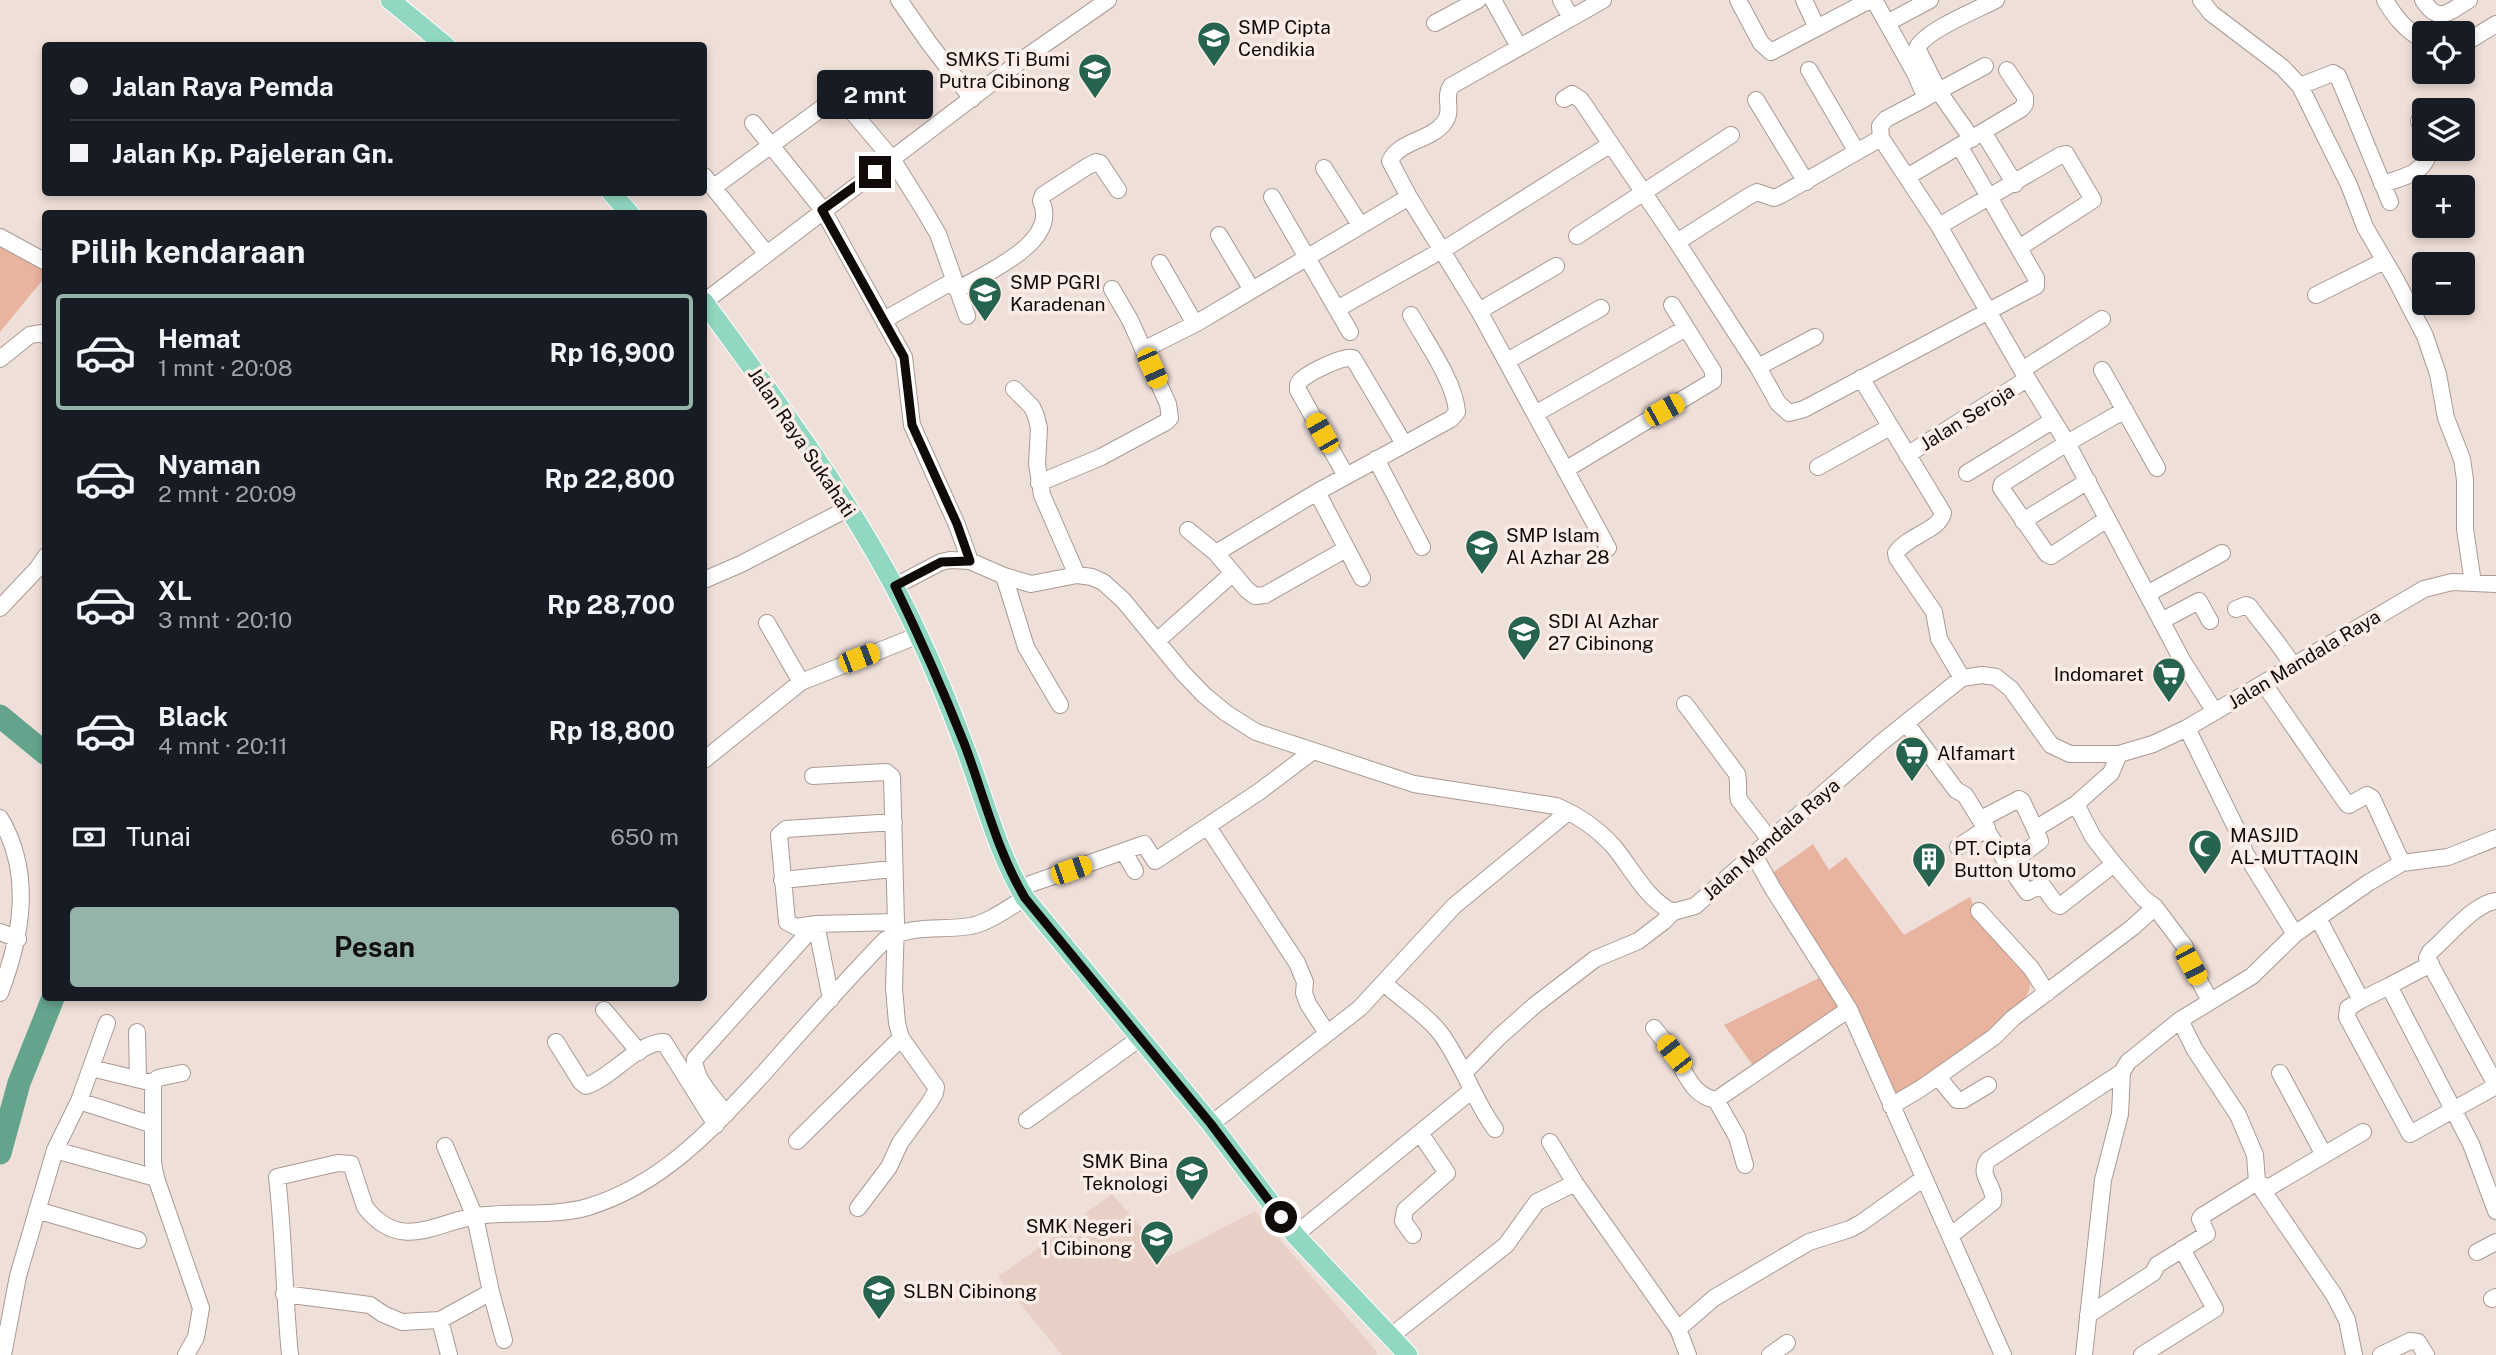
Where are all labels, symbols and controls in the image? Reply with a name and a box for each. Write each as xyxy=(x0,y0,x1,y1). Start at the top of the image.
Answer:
place label: SMP Cipta Cendikia xyxy=(1238,16,1331,60)
school or university icon: SMP Cipta Cendikia xyxy=(1195,19,1233,68)
map controls xyxy=(2412,21,2475,315)
button: locate xyxy=(2412,21,2475,84)
place label: SMKS Ti Bumi Putra Cibinong xyxy=(939,48,1070,92)
school or university icon: SMKS Ti Bumi Putra Cibinong xyxy=(1076,51,1114,100)
text: Jalan Raya Pemda xyxy=(112,71,334,102)
callout: 2 mnt xyxy=(817,71,933,120)
text: 2 mnt xyxy=(843,81,907,108)
button: layers xyxy=(2412,98,2475,161)
text: Jalan Kp. Pajeleran Gn. xyxy=(112,138,394,169)
route end xyxy=(859,156,891,188)
button: + xyxy=(2412,175,2475,238)
text: Pilih kendaraan xyxy=(70,233,305,270)
button: − xyxy=(2412,252,2475,315)
place label: SMP PGRI Karadenan xyxy=(1010,271,1105,315)
school or university icon: SMP PGRI Karadenan xyxy=(966,274,1004,323)
icon: car xyxy=(74,321,137,384)
text: Hemat xyxy=(158,323,241,354)
text: Rp 16,900 xyxy=(549,337,675,368)
car xyxy=(1134,345,1171,391)
text: 1 mnt · 20:08 xyxy=(158,354,293,381)
street label: Jalan Raya Sukahati xyxy=(744,363,860,521)
street label: Jalan Seroja xyxy=(1916,379,2018,455)
car xyxy=(1641,391,1688,429)
car xyxy=(1303,410,1342,456)
icon: car xyxy=(74,447,137,510)
text: Nyaman xyxy=(158,449,261,480)
text: Rp 22,800 xyxy=(544,463,675,494)
text: 2 mnt · 20:09 xyxy=(158,480,296,507)
place label: SMP Islam Al Azhar 28 xyxy=(1506,524,1610,568)
school or university icon: SMP Islam Al Azhar 28 xyxy=(1463,527,1501,576)
icon: car xyxy=(74,573,137,636)
text: XL xyxy=(158,575,192,606)
text: Rp 28,700 xyxy=(547,589,675,620)
street label: Jalan Mandala Raya xyxy=(2224,605,2384,713)
text: 3 mnt · 20:10 xyxy=(158,606,292,633)
place label: SDI Al Azhar 27 Cibinong xyxy=(1548,610,1659,654)
school or university icon: SDI Al Azhar 27 Cibinong xyxy=(1505,613,1543,662)
car xyxy=(836,641,883,675)
supermarket icon: Indomaret xyxy=(2150,655,2188,704)
place label: Indomaret xyxy=(2054,663,2144,685)
icon: car xyxy=(74,699,137,762)
text: Black xyxy=(158,701,228,732)
text: Rp 18,800 xyxy=(549,715,675,746)
text: 4 mnt · 20:11 xyxy=(158,732,288,759)
supermarket icon: Alfamart xyxy=(1893,734,1931,783)
place label: Alfamart xyxy=(1937,742,2015,764)
street label: Jalan Mandala Raya xyxy=(1698,774,1844,904)
icon: cash xyxy=(70,818,108,856)
text: Tunai xyxy=(126,821,191,852)
text: 650 m xyxy=(610,823,679,850)
place label: MASJID AL-MUTTAQIN xyxy=(2230,824,2359,868)
mosque icon: MASJID AL-MUTTAQIN xyxy=(2186,827,2224,876)
place label: PT. Cipta Button Utomo xyxy=(1954,837,2076,881)
building icon: PT. Cipta Button Utomo xyxy=(1910,840,1948,889)
car xyxy=(1048,853,1095,887)
button: Pesan xyxy=(70,907,679,987)
car xyxy=(2172,942,2211,988)
car xyxy=(1653,1031,1696,1077)
place label: SMK Bina Teknologi xyxy=(1082,1150,1168,1194)
school or university icon: SMK Bina Teknologi xyxy=(1173,1153,1211,1202)
route start xyxy=(1265,1201,1297,1233)
place label: SMK Negeri 1 Cibinong xyxy=(1026,1215,1132,1259)
school or university icon: SMK Negeri 1 Cibinong xyxy=(1138,1218,1176,1267)
school or university icon: SLBN Cibinong xyxy=(860,1272,898,1321)
place label: SLBN Cibinong xyxy=(903,1280,1037,1302)

